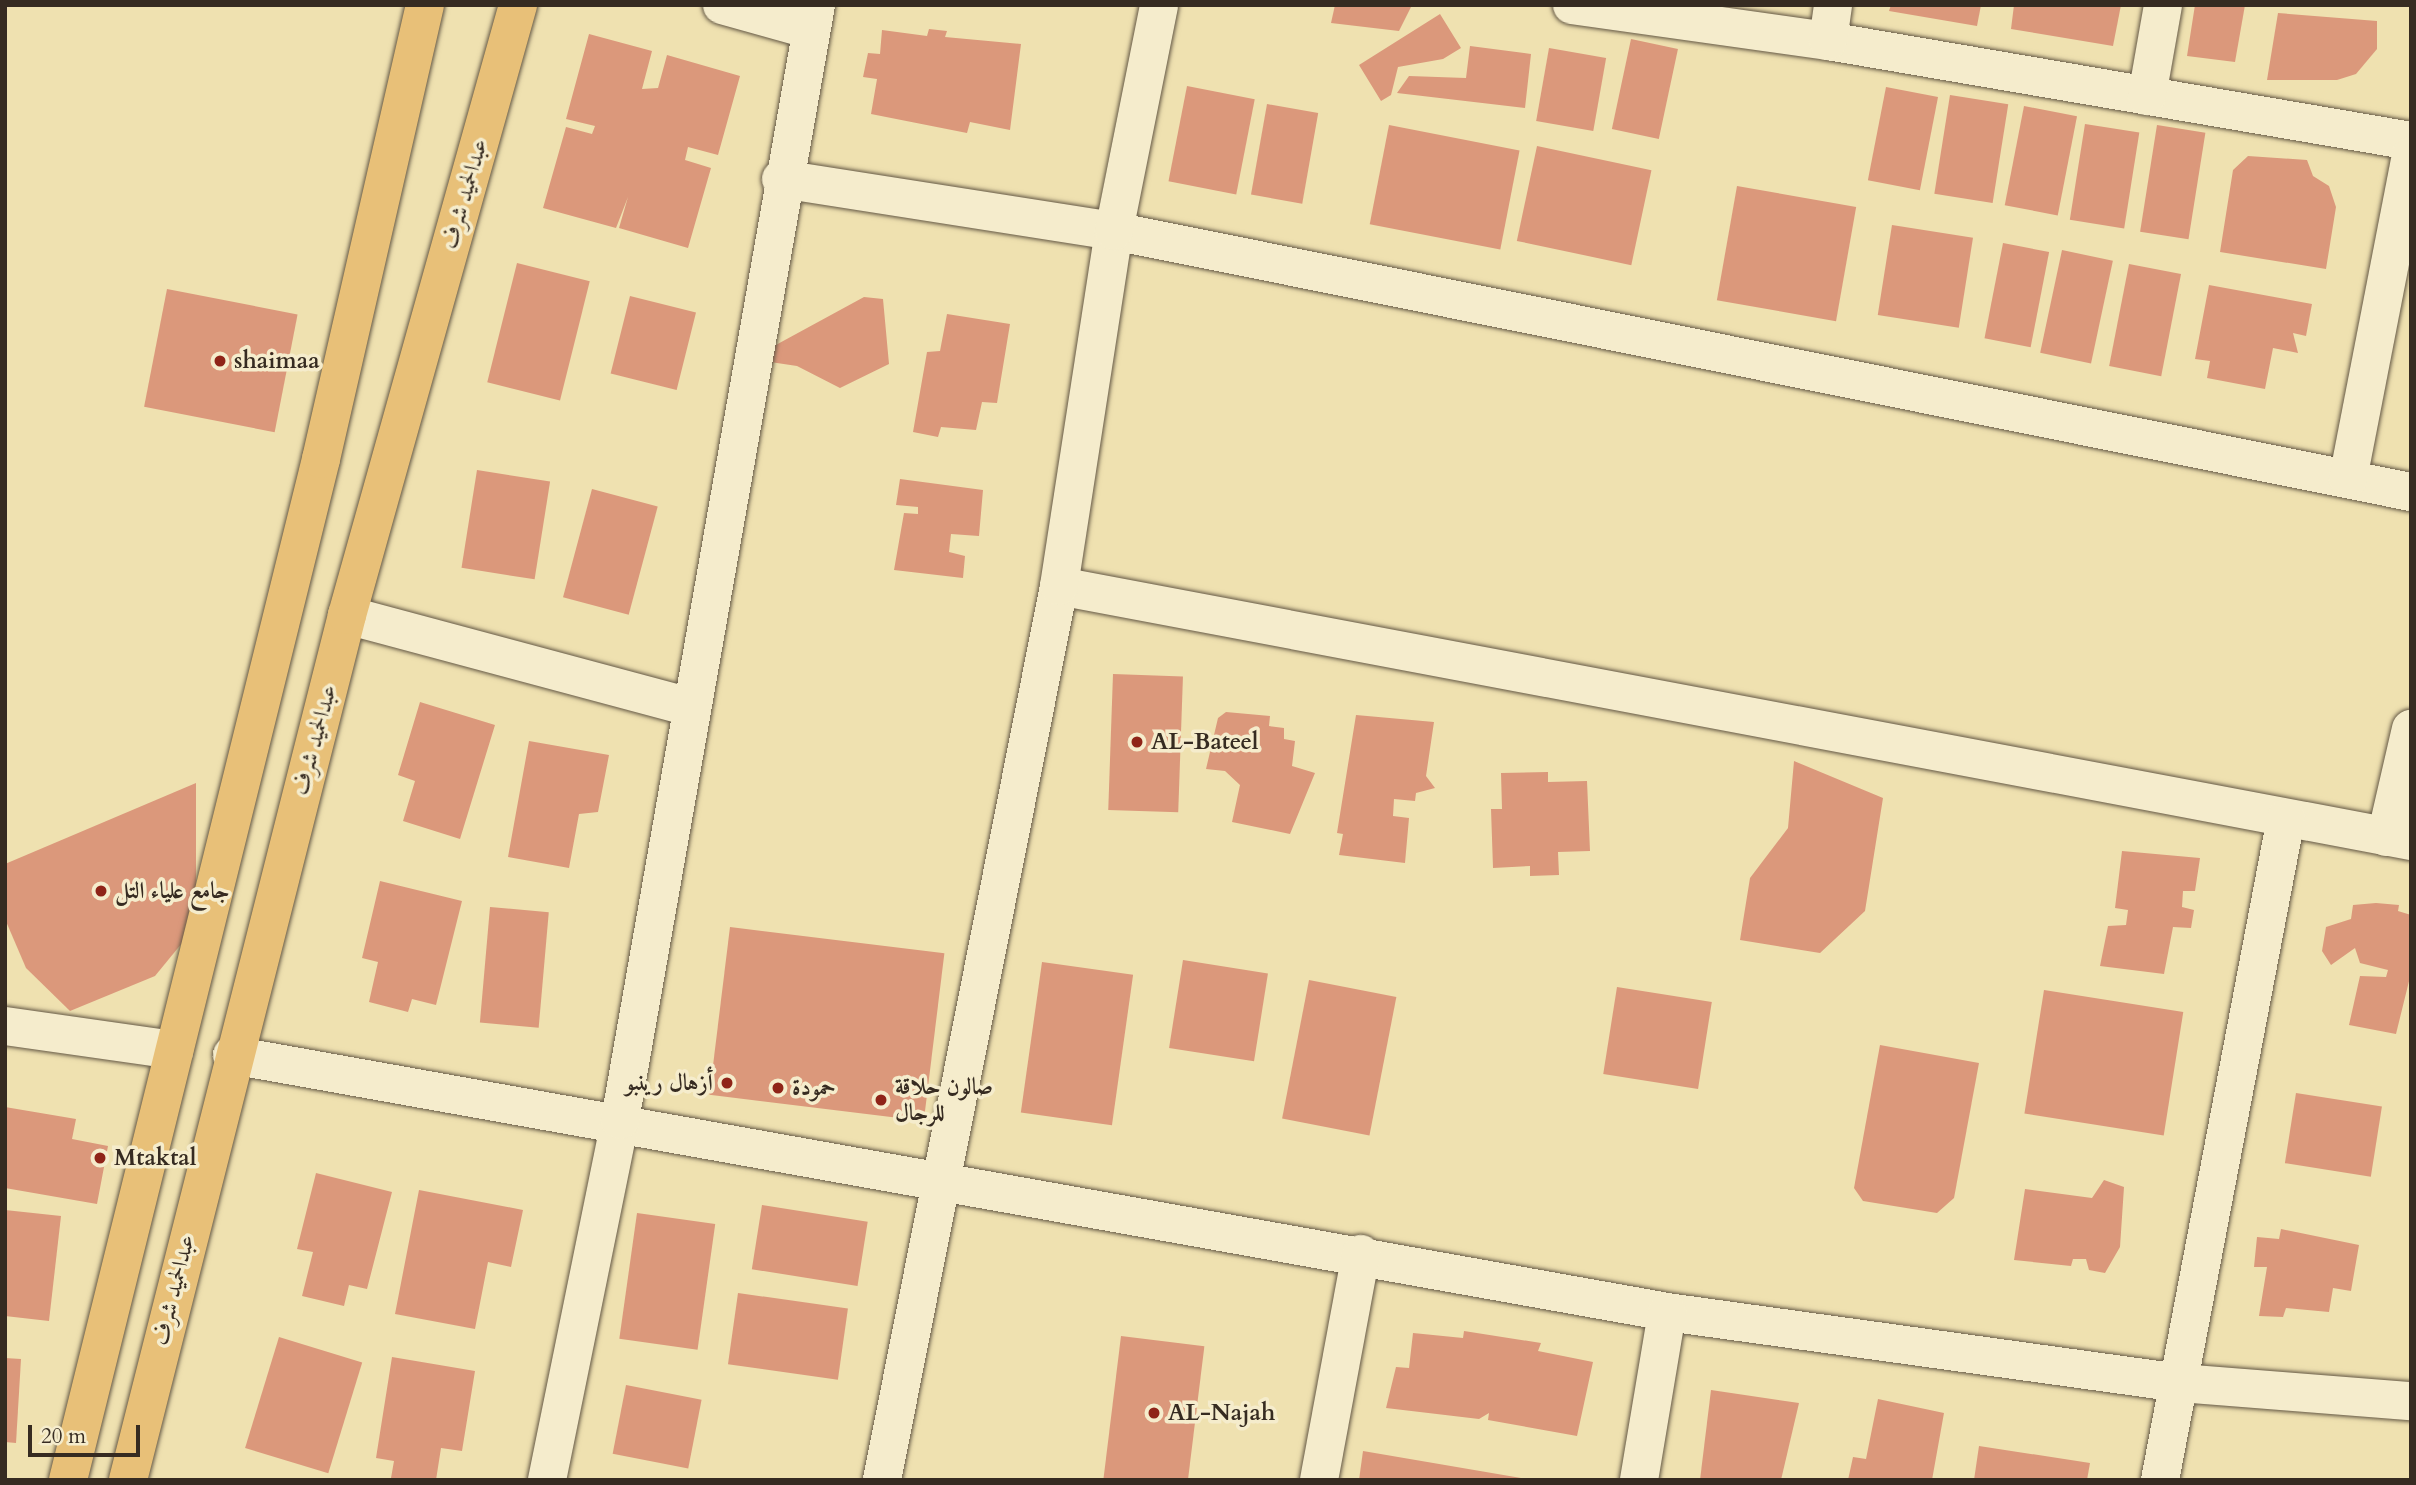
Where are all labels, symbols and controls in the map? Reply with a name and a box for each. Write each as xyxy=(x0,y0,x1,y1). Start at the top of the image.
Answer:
street label: عبدالحميد شرف xyxy=(436,136,494,252)
place label: shaimaa xyxy=(234,347,320,375)
marker: shaimaa xyxy=(212,353,228,369)
street label: عبدالحميد شرف xyxy=(287,682,343,798)
place label: AL-Bateel xyxy=(1151,728,1259,756)
marker: AL-Bateel xyxy=(1129,734,1145,750)
place label: جامع علياء التل xyxy=(115,877,229,905)
marker: جامع علياء التل xyxy=(93,883,109,899)
place label: أزهال رينبو xyxy=(625,1069,713,1097)
place label: صالون حلاقة للرجال xyxy=(895,1073,993,1127)
place label: حمودة xyxy=(792,1074,836,1102)
marker: أزهال رينبو xyxy=(719,1075,735,1091)
marker: حمودة xyxy=(770,1080,786,1096)
marker: صالون حلاقة للرجال xyxy=(873,1092,889,1108)
place label: Mtaktal xyxy=(114,1144,196,1172)
marker: Mtaktal xyxy=(92,1150,108,1166)
street label: عبدالحميد شرف xyxy=(147,1232,201,1348)
place label: AL-Najah xyxy=(1168,1399,1275,1427)
marker: AL-Najah xyxy=(1146,1405,1162,1421)
scale bar xyxy=(32,1412,144,1456)
text: 20 m xyxy=(41,1422,86,1451)

